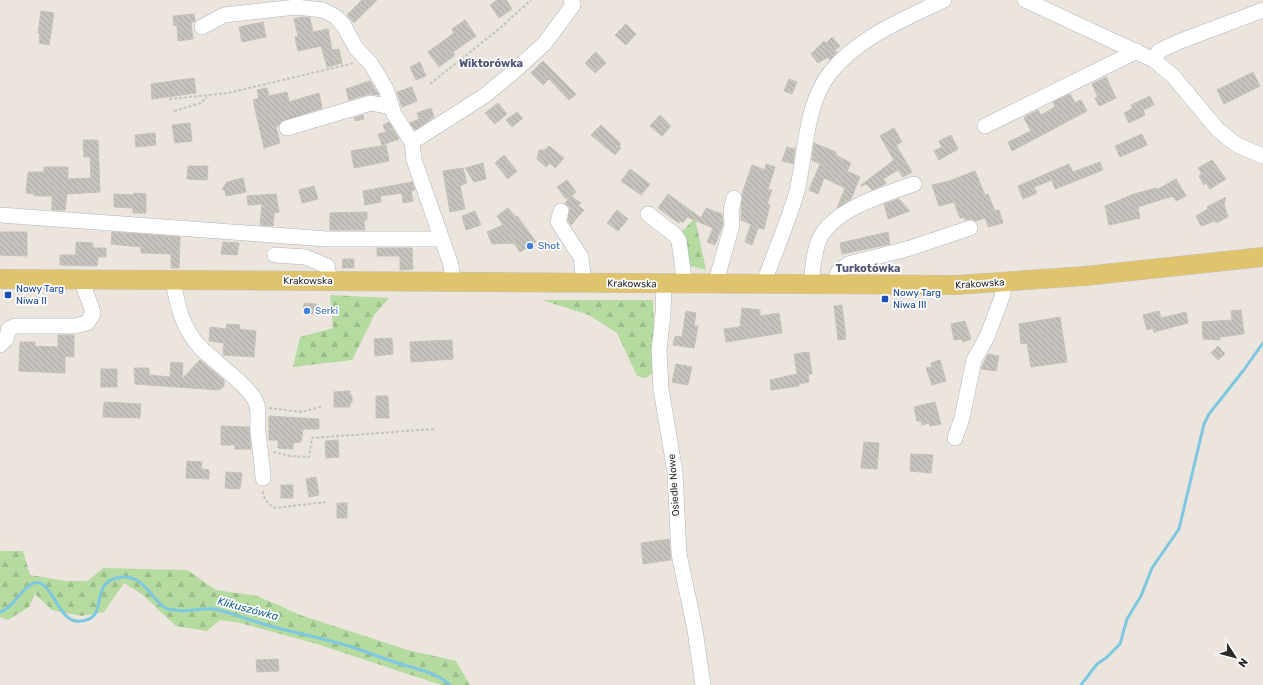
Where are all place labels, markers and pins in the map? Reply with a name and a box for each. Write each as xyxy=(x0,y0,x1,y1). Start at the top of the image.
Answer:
place label: Shot xyxy=(538,240,560,252)
marker: Shot xyxy=(525,241,535,251)
place label: Nowy Targ Niwa II xyxy=(16,283,64,307)
place label: Nowy Targ Niwa III xyxy=(893,287,941,311)
marker: Nowy Targ Niwa II xyxy=(3,290,13,300)
marker: Nowy Targ Niwa III xyxy=(880,294,890,304)
place label: Serki xyxy=(315,305,338,317)
marker: Serki xyxy=(302,306,312,316)

